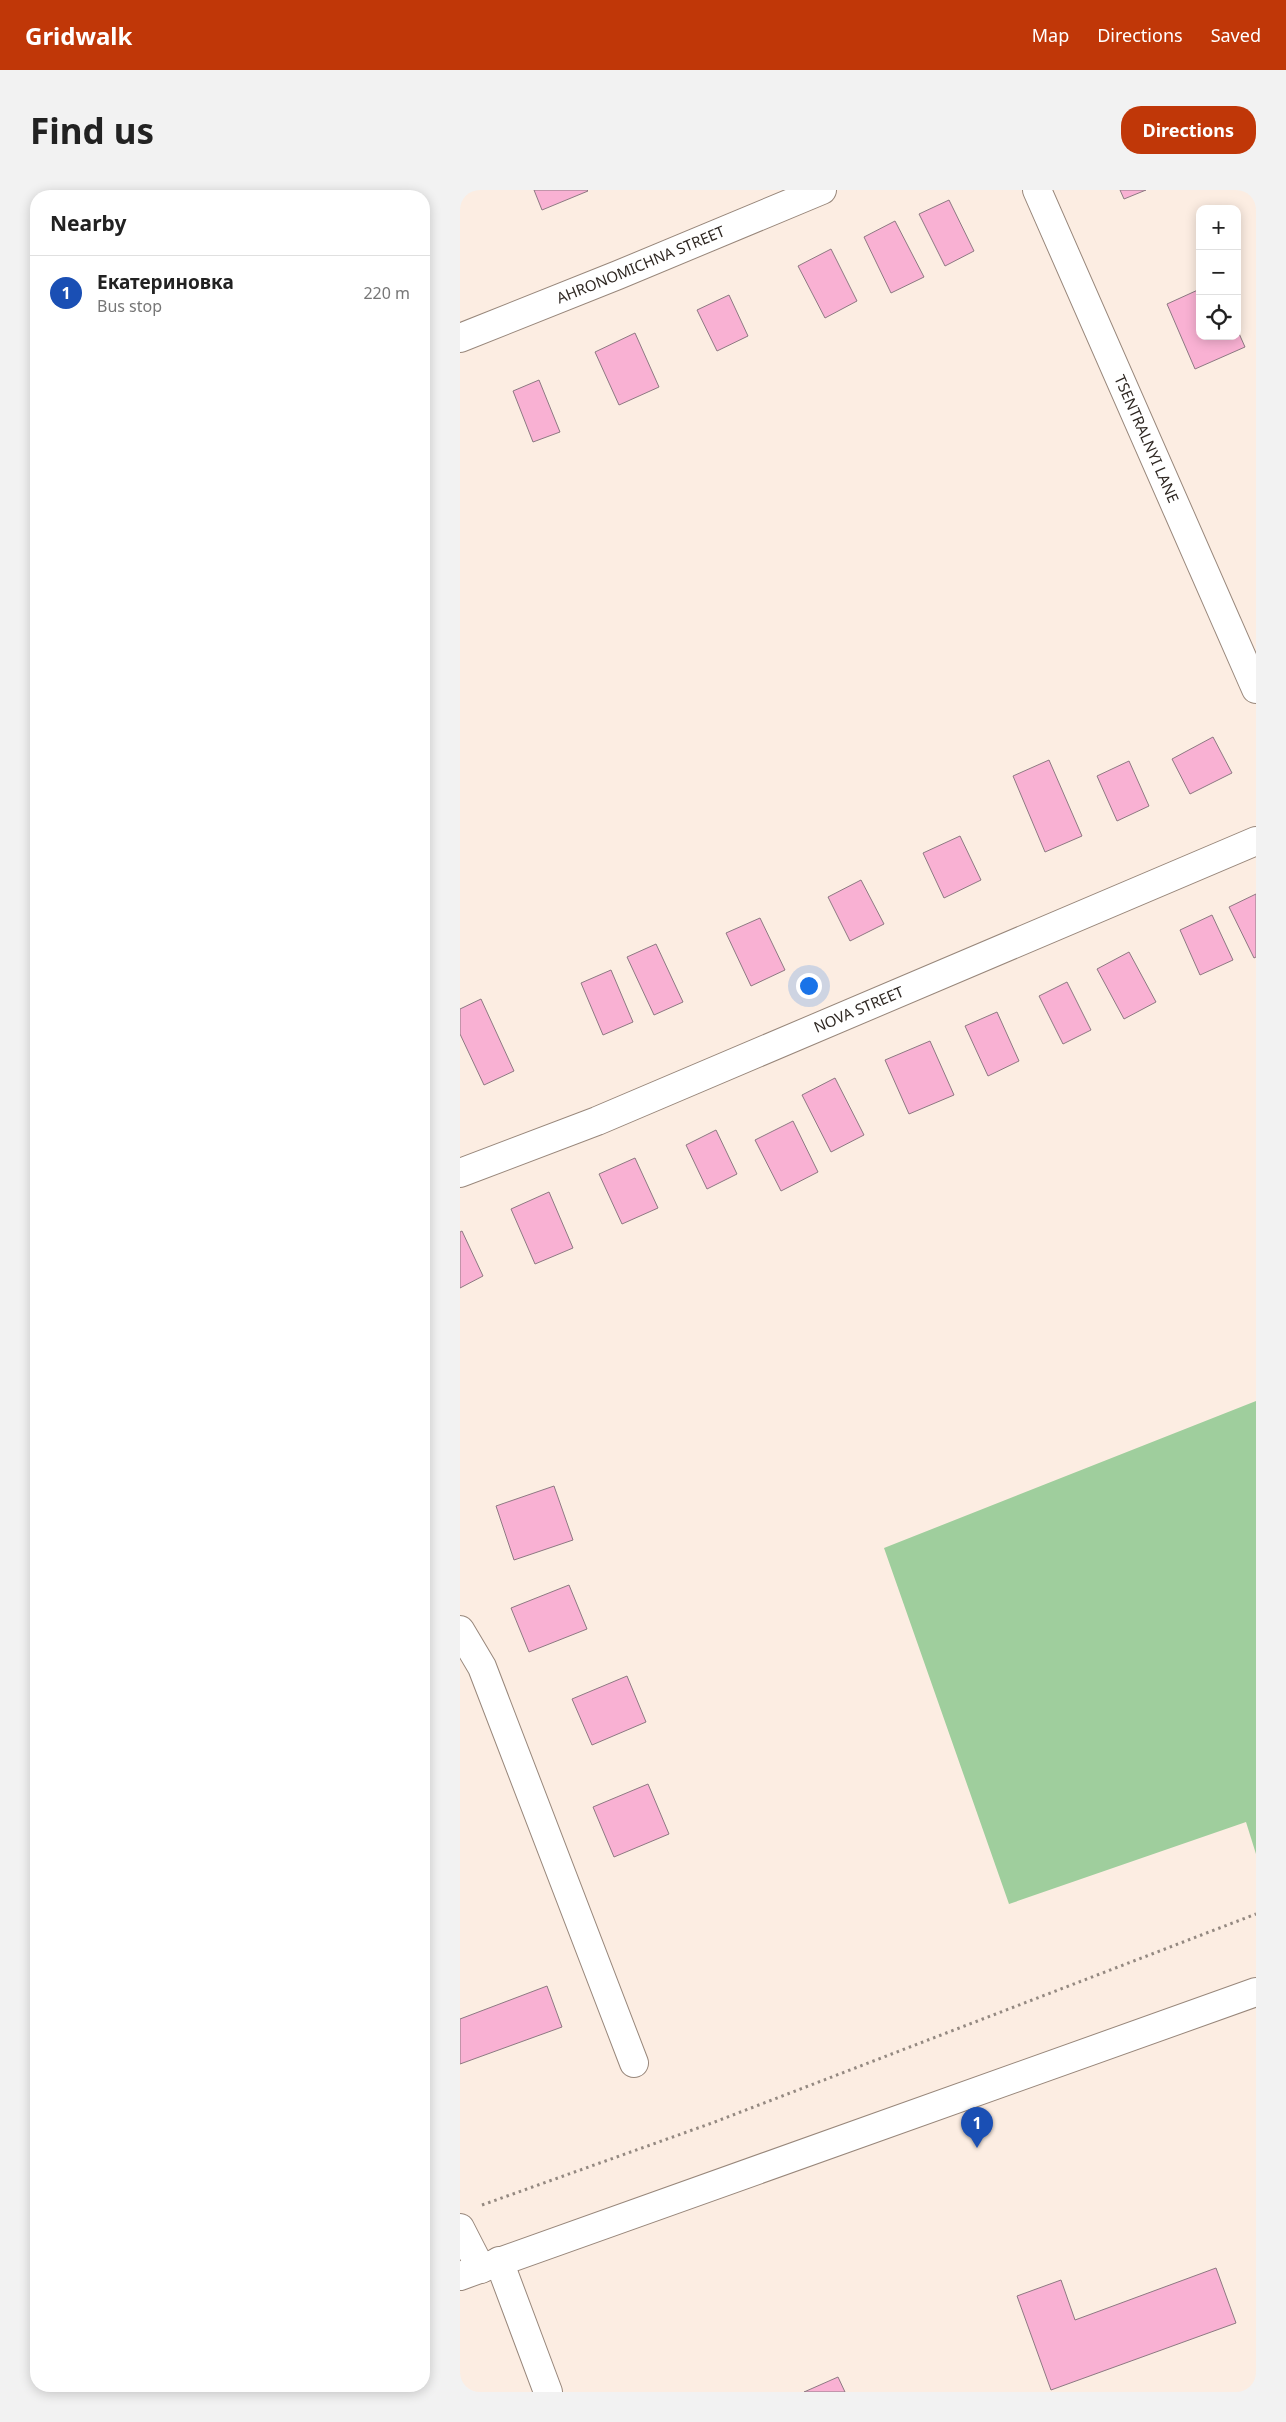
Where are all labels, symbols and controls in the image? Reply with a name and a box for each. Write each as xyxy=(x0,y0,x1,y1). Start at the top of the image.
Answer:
text: Gridwalk xyxy=(25,19,132,52)
text: Map xyxy=(1032,23,1069,47)
text: Directions xyxy=(1097,23,1183,47)
text: Saved xyxy=(1211,23,1261,47)
button: Directions xyxy=(1121,106,1256,154)
text: Find us xyxy=(30,107,154,154)
map controls xyxy=(1196,205,1241,340)
button: + xyxy=(1196,205,1241,250)
text: Nearby xyxy=(50,209,126,237)
street label: AHRONOMICHNA STREET xyxy=(553,220,728,307)
button: − xyxy=(1196,250,1241,295)
text: Екатериновка xyxy=(97,269,234,295)
text: 1 xyxy=(61,282,71,304)
text: 220 m xyxy=(363,282,410,304)
text: Bus stop xyxy=(97,295,162,317)
button: locate xyxy=(1196,295,1241,340)
street label: TSENTRALNYI LANE xyxy=(1110,372,1184,506)
your location xyxy=(796,973,822,999)
street label: NOVA STREET xyxy=(810,981,907,1037)
pin: 1 xyxy=(961,2107,993,2148)

